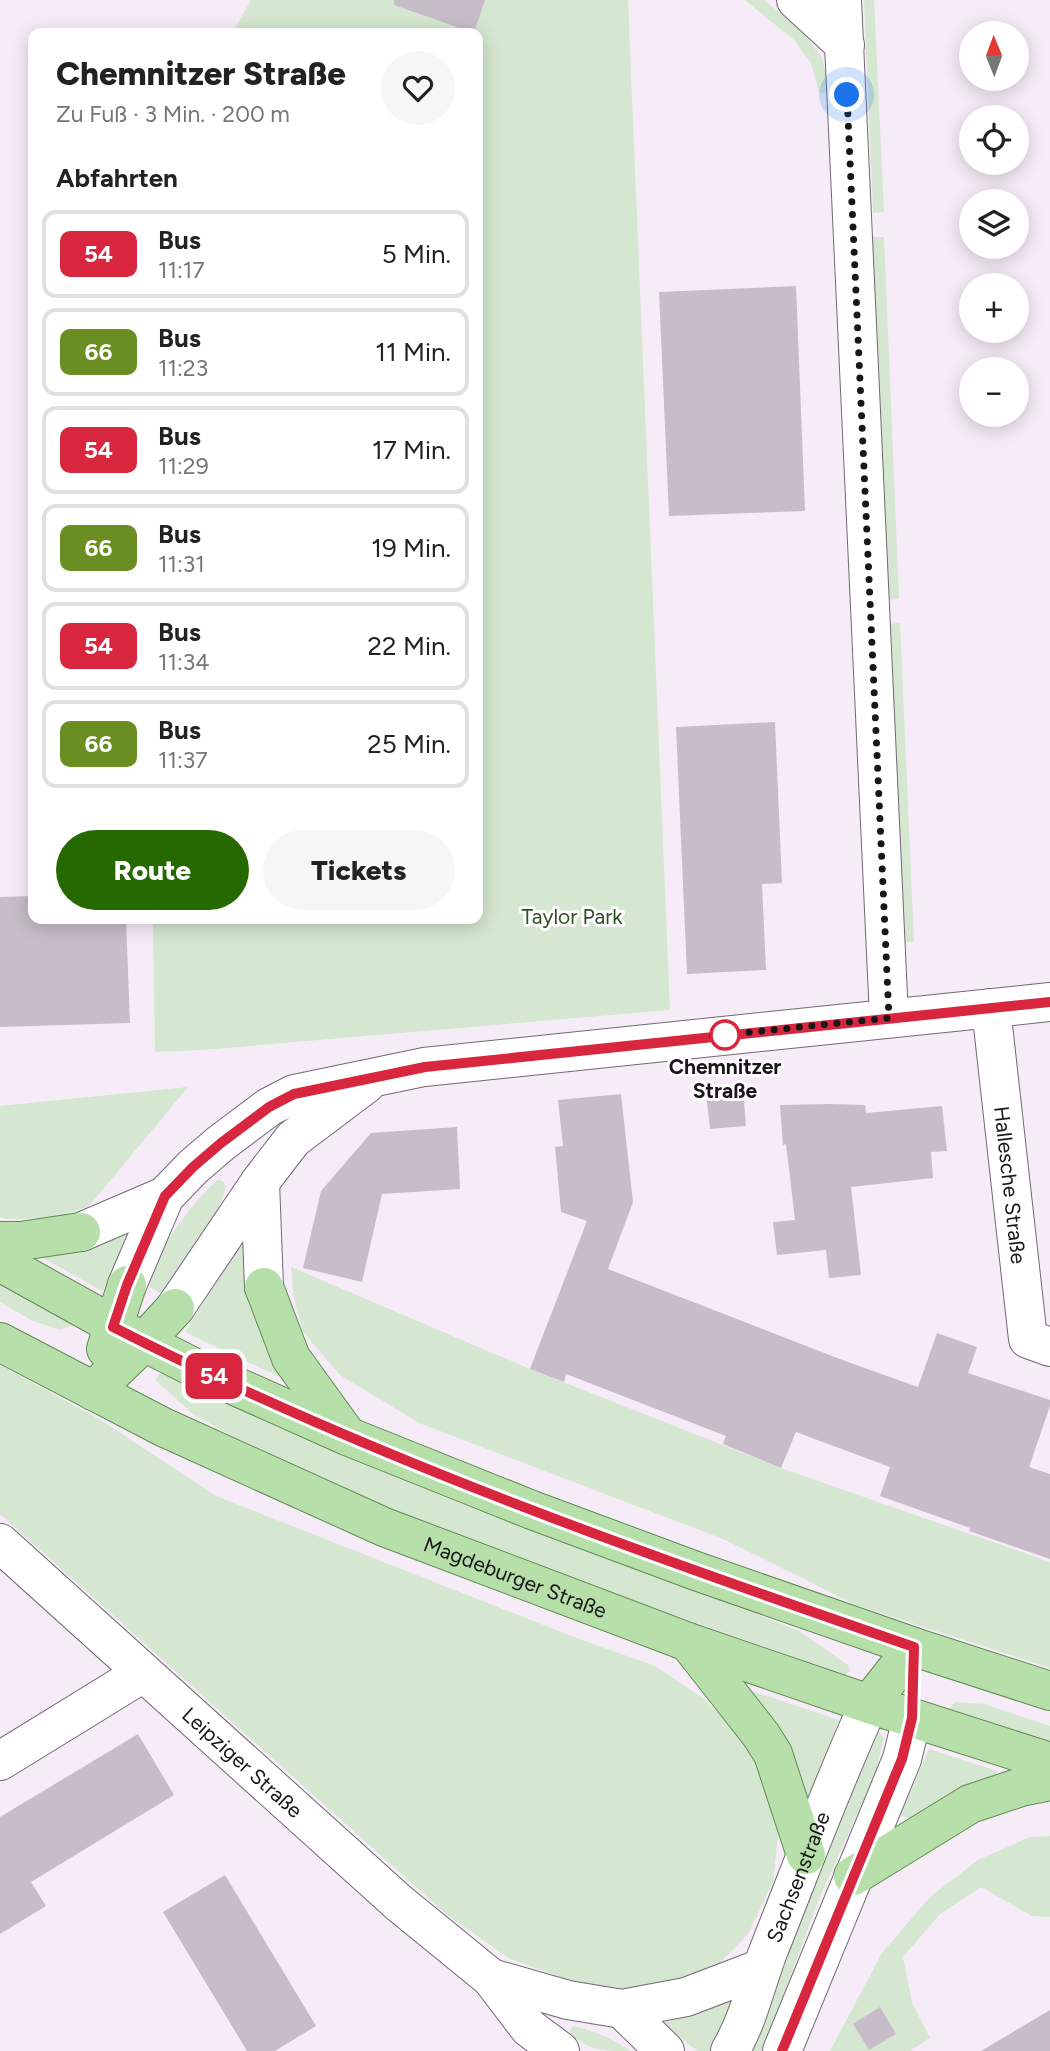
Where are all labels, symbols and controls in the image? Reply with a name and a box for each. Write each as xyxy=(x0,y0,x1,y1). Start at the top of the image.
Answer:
north arrow xyxy=(959,21,1029,91)
map controls xyxy=(959,21,1029,427)
button: heart xyxy=(381,51,455,125)
text: Chemnitzer Straße xyxy=(56,54,346,93)
your location xyxy=(829,77,864,112)
text: Zu Fuß · 3 Min. · 200 m xyxy=(56,100,290,128)
button: locate xyxy=(959,105,1029,175)
text: Abfahrten xyxy=(56,162,178,194)
button: layers xyxy=(959,189,1029,259)
text: Bus xyxy=(158,224,201,256)
text: 5 Min. xyxy=(382,238,451,270)
text: 54 xyxy=(84,239,113,268)
text: 11:17 xyxy=(158,256,205,284)
button: + xyxy=(959,273,1029,343)
text: Bus xyxy=(158,322,201,354)
text: 11 Min. xyxy=(375,336,451,368)
text: 66 xyxy=(85,337,112,366)
text: 11:23 xyxy=(158,354,208,382)
button: − xyxy=(959,357,1029,427)
text: Bus xyxy=(158,420,201,452)
text: 17 Min. xyxy=(372,434,451,466)
text: 54 xyxy=(84,435,113,464)
text: 11:29 xyxy=(158,452,209,480)
text: Bus xyxy=(158,518,201,550)
text: 19 Min. xyxy=(371,532,451,564)
text: 66 xyxy=(85,533,112,562)
text: 11:31 xyxy=(158,550,205,578)
text: Bus xyxy=(158,616,201,648)
text: 22 Min. xyxy=(368,630,451,662)
text: 54 xyxy=(84,631,113,660)
text: 11:34 xyxy=(158,648,210,676)
text: Bus xyxy=(158,714,201,746)
text: 25 Min. xyxy=(367,728,451,760)
text: 66 xyxy=(85,729,112,758)
text: 11:37 xyxy=(158,746,208,774)
button: Route xyxy=(56,830,249,910)
button: Tickets xyxy=(263,830,455,910)
park label: Taylor Park xyxy=(522,904,623,929)
marker: Chemnitzer Straße xyxy=(710,1020,740,1050)
place label: Chemnitzer Straße xyxy=(669,1054,781,1103)
street label: Hallesche Straße xyxy=(990,1105,1032,1265)
line badge: 54 xyxy=(182,1353,246,1399)
text: 54 xyxy=(199,1361,229,1390)
street label: Magdeburger Straße xyxy=(420,1531,611,1623)
street label: Leipziger Straße xyxy=(178,1702,308,1823)
street label: Sachsenstraße xyxy=(761,1808,835,1946)

